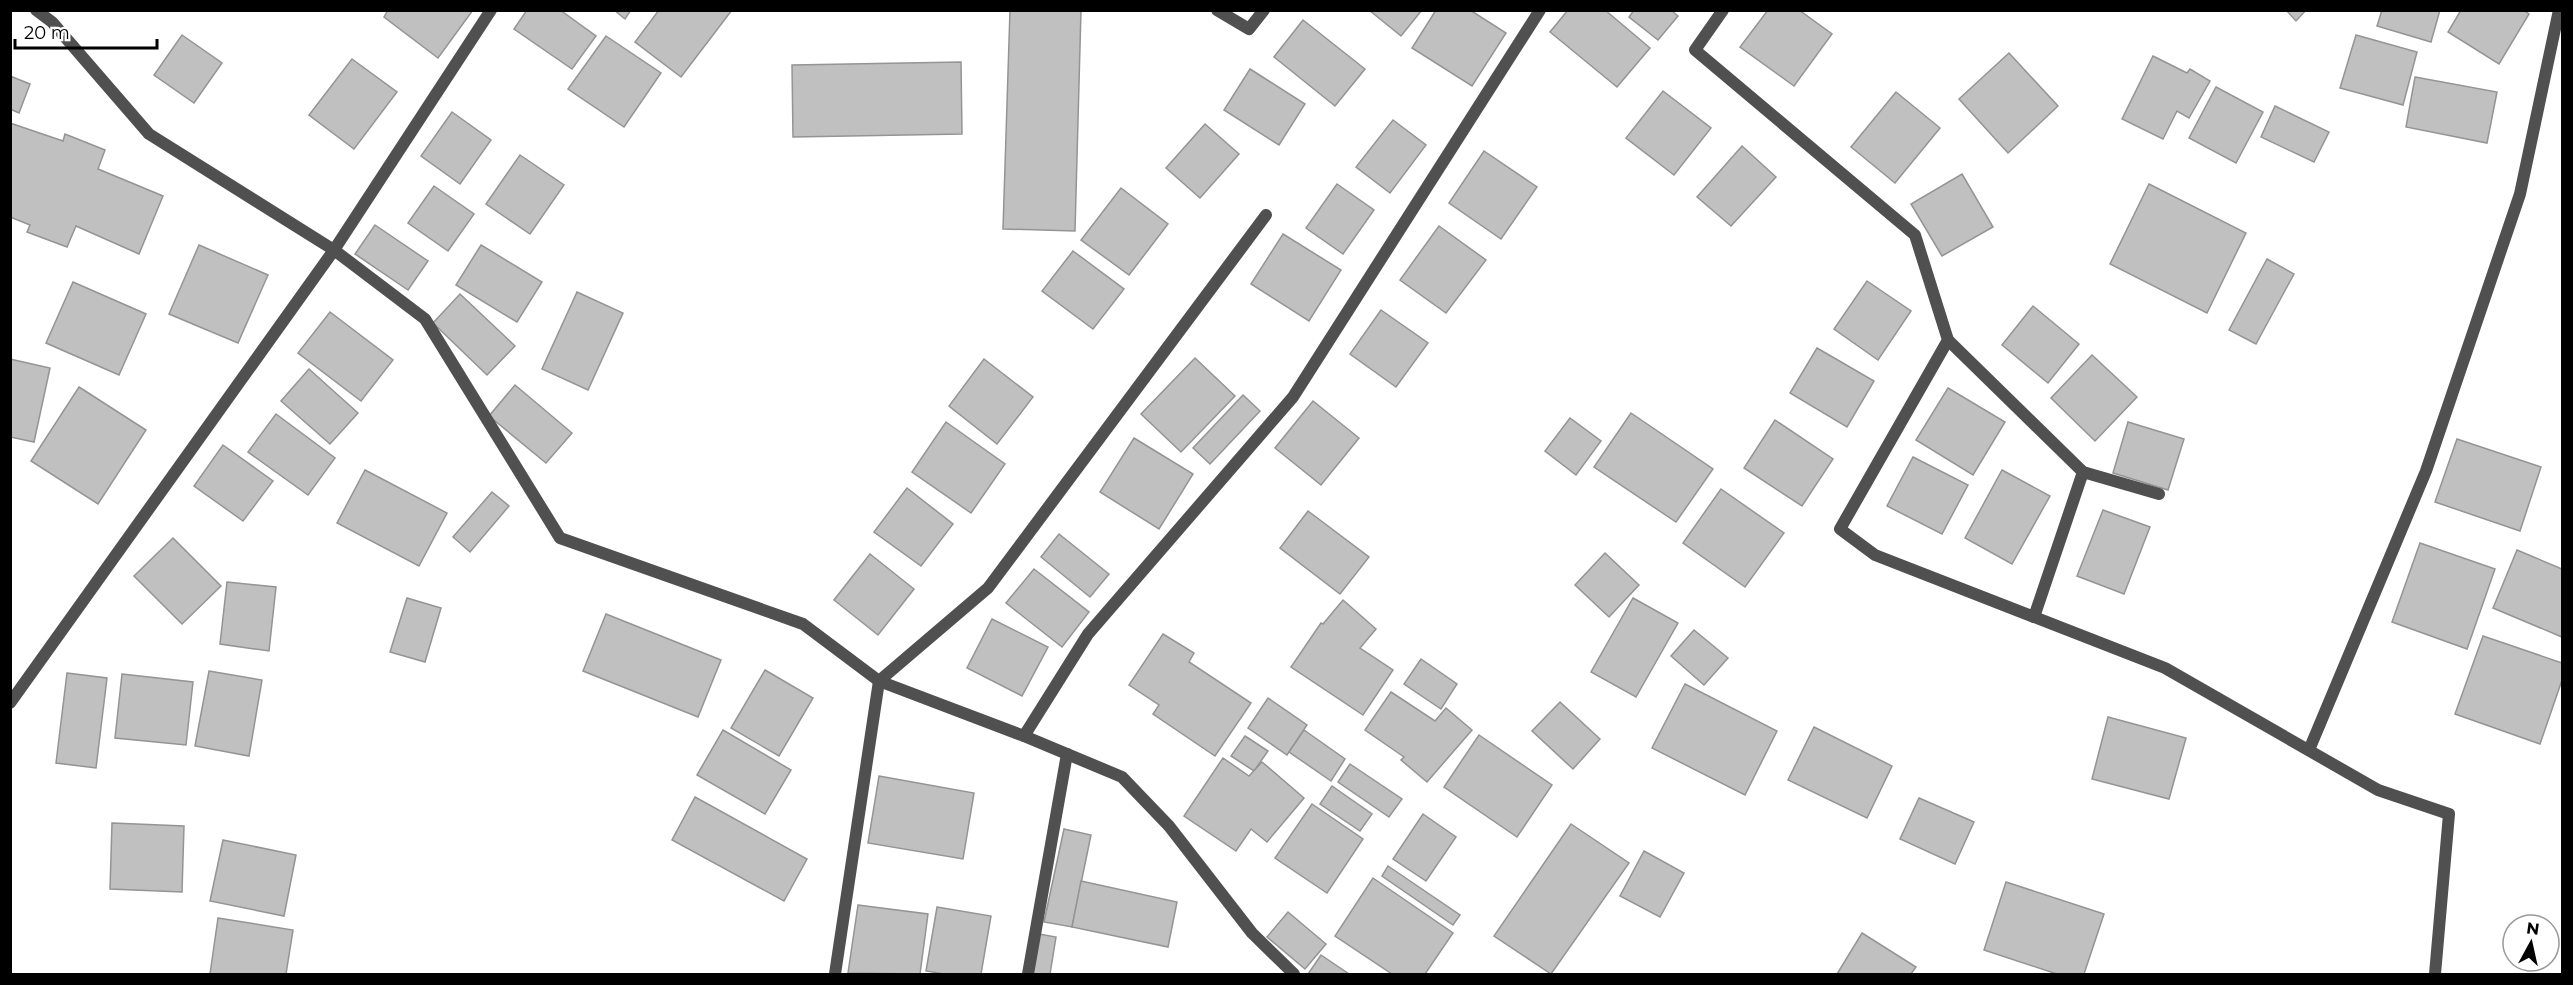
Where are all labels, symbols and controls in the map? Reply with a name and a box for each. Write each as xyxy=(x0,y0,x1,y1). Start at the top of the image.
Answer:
scale bar xyxy=(15,12,158,50)
text: 20 m xyxy=(24,22,70,44)
north arrow xyxy=(2501,913,2561,973)
text: N xyxy=(2525,918,2541,939)

